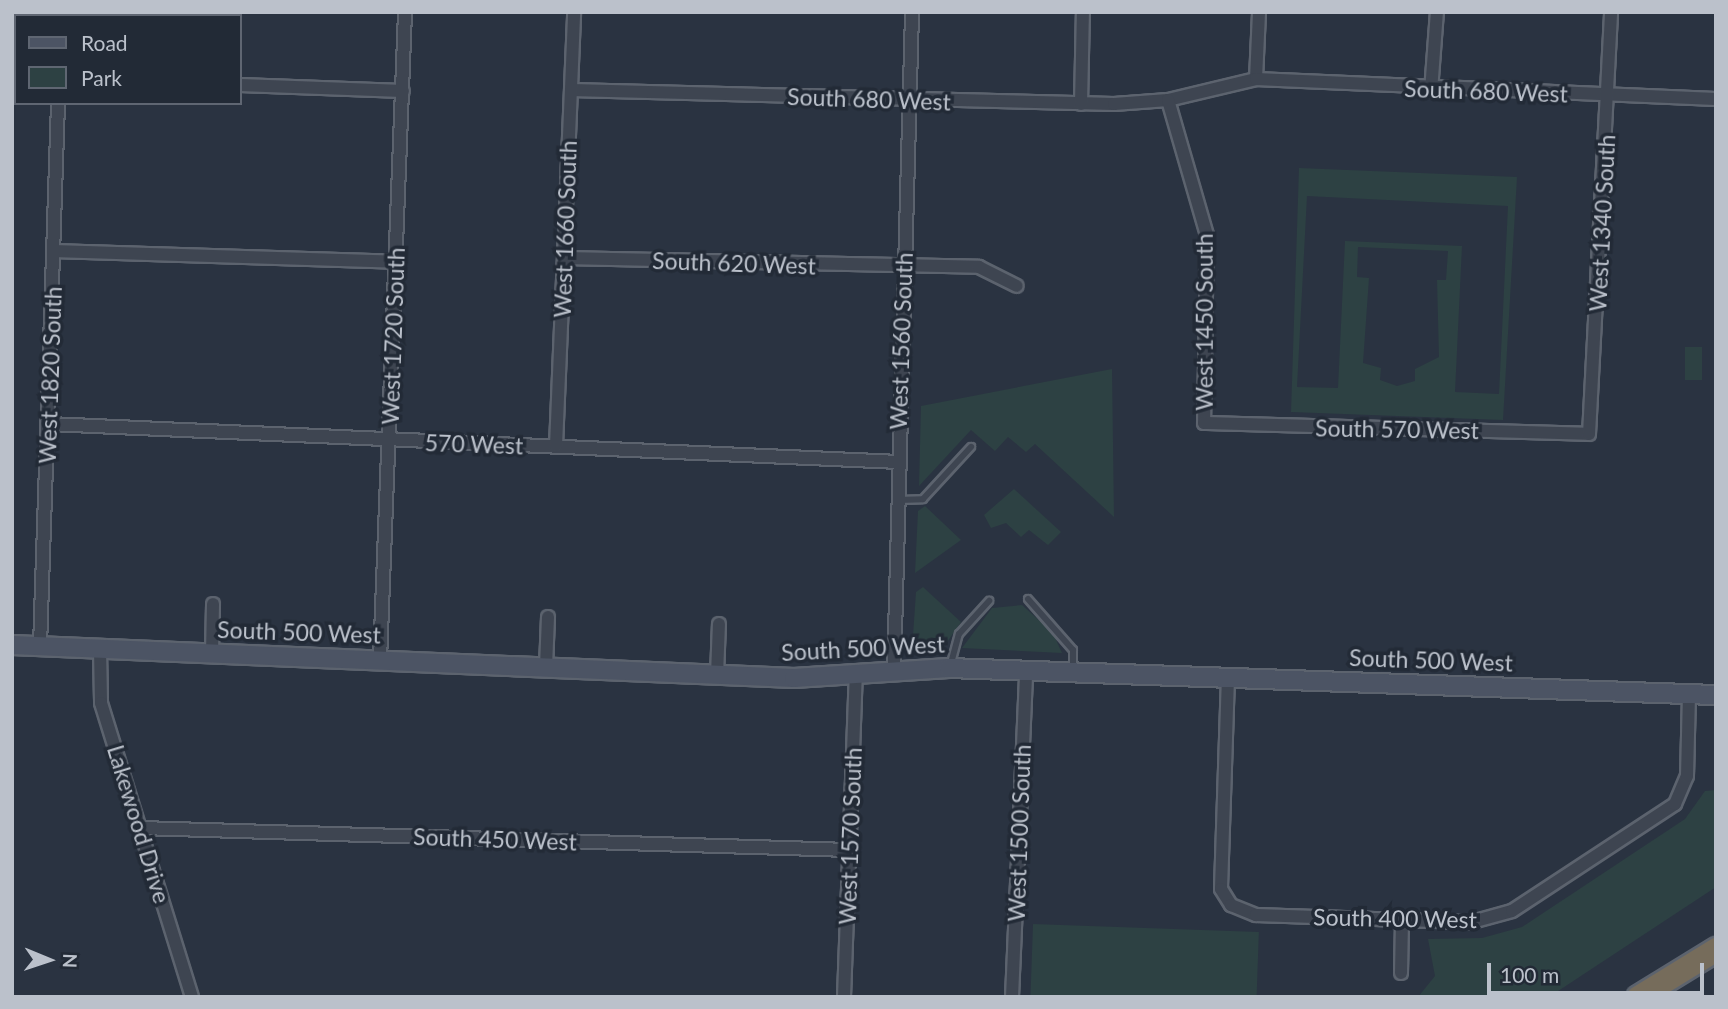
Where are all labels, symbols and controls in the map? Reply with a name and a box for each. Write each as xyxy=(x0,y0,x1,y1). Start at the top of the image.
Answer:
legend xyxy=(14,14,242,105)
text: Road xyxy=(81,30,128,55)
text: Park xyxy=(81,65,122,90)
street label: South 680 West xyxy=(1404,74,1568,108)
street label: South 680 West xyxy=(787,82,951,116)
street label: West 1340 South xyxy=(1584,134,1620,312)
street label: West 1660 South xyxy=(548,140,582,318)
street label: West 1450 South xyxy=(1190,233,1218,411)
street label: South 620 West xyxy=(652,246,816,280)
street label: West 1720 South xyxy=(376,247,410,425)
street label: West 1560 South xyxy=(884,252,918,430)
street label: West 1820 South xyxy=(33,286,67,464)
street label: South 570 West xyxy=(1315,414,1479,444)
street label: 570 West xyxy=(424,428,524,460)
street label: South 500 West xyxy=(217,615,381,649)
street label: South 500 West xyxy=(780,630,946,666)
street label: South 500 West xyxy=(1349,643,1513,677)
street label: Lakewood Drive xyxy=(102,742,176,906)
street label: West 1500 South xyxy=(1002,744,1036,922)
street label: West 1570 South xyxy=(833,747,867,925)
street label: South 450 West xyxy=(413,822,577,856)
street label: South 400 West xyxy=(1313,903,1477,933)
north arrow xyxy=(14,925,84,995)
scale bar xyxy=(1490,950,1707,994)
text: N xyxy=(59,953,82,968)
text: 100 m xyxy=(1500,962,1559,987)

